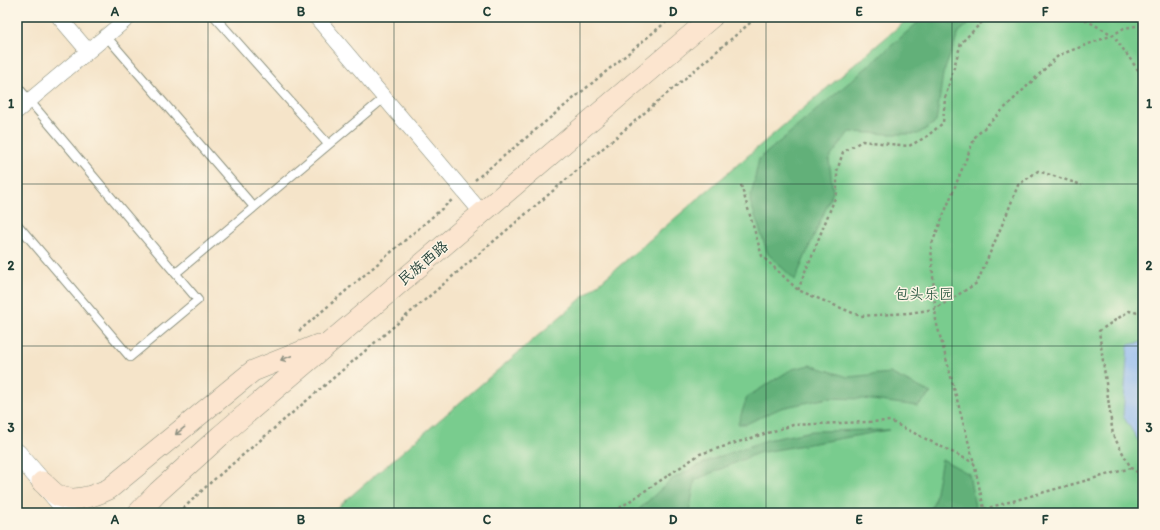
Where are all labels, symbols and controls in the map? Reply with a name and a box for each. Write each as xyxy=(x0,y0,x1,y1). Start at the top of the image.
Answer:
text: A xyxy=(110,4,120,19)
text: B xyxy=(297,4,306,19)
text: C xyxy=(483,4,492,19)
text: D xyxy=(669,4,678,19)
text: E xyxy=(855,4,863,19)
text: F xyxy=(1042,4,1049,19)
text: 1 xyxy=(8,96,14,111)
text: 1 xyxy=(1146,96,1152,111)
street label: 民族西路 xyxy=(394,237,452,289)
text: 2 xyxy=(8,258,15,273)
text: 2 xyxy=(1146,258,1153,273)
park label: 包头乐园 xyxy=(894,285,954,303)
one-way arrow xyxy=(281,354,293,362)
text: 3 xyxy=(7,420,15,435)
text: 3 xyxy=(1145,420,1153,435)
one-way arrow xyxy=(175,426,185,435)
text: A xyxy=(110,512,120,527)
text: B xyxy=(297,512,306,527)
text: C xyxy=(483,512,492,527)
text: D xyxy=(669,512,678,527)
text: E xyxy=(855,512,863,527)
text: F xyxy=(1042,512,1049,527)

